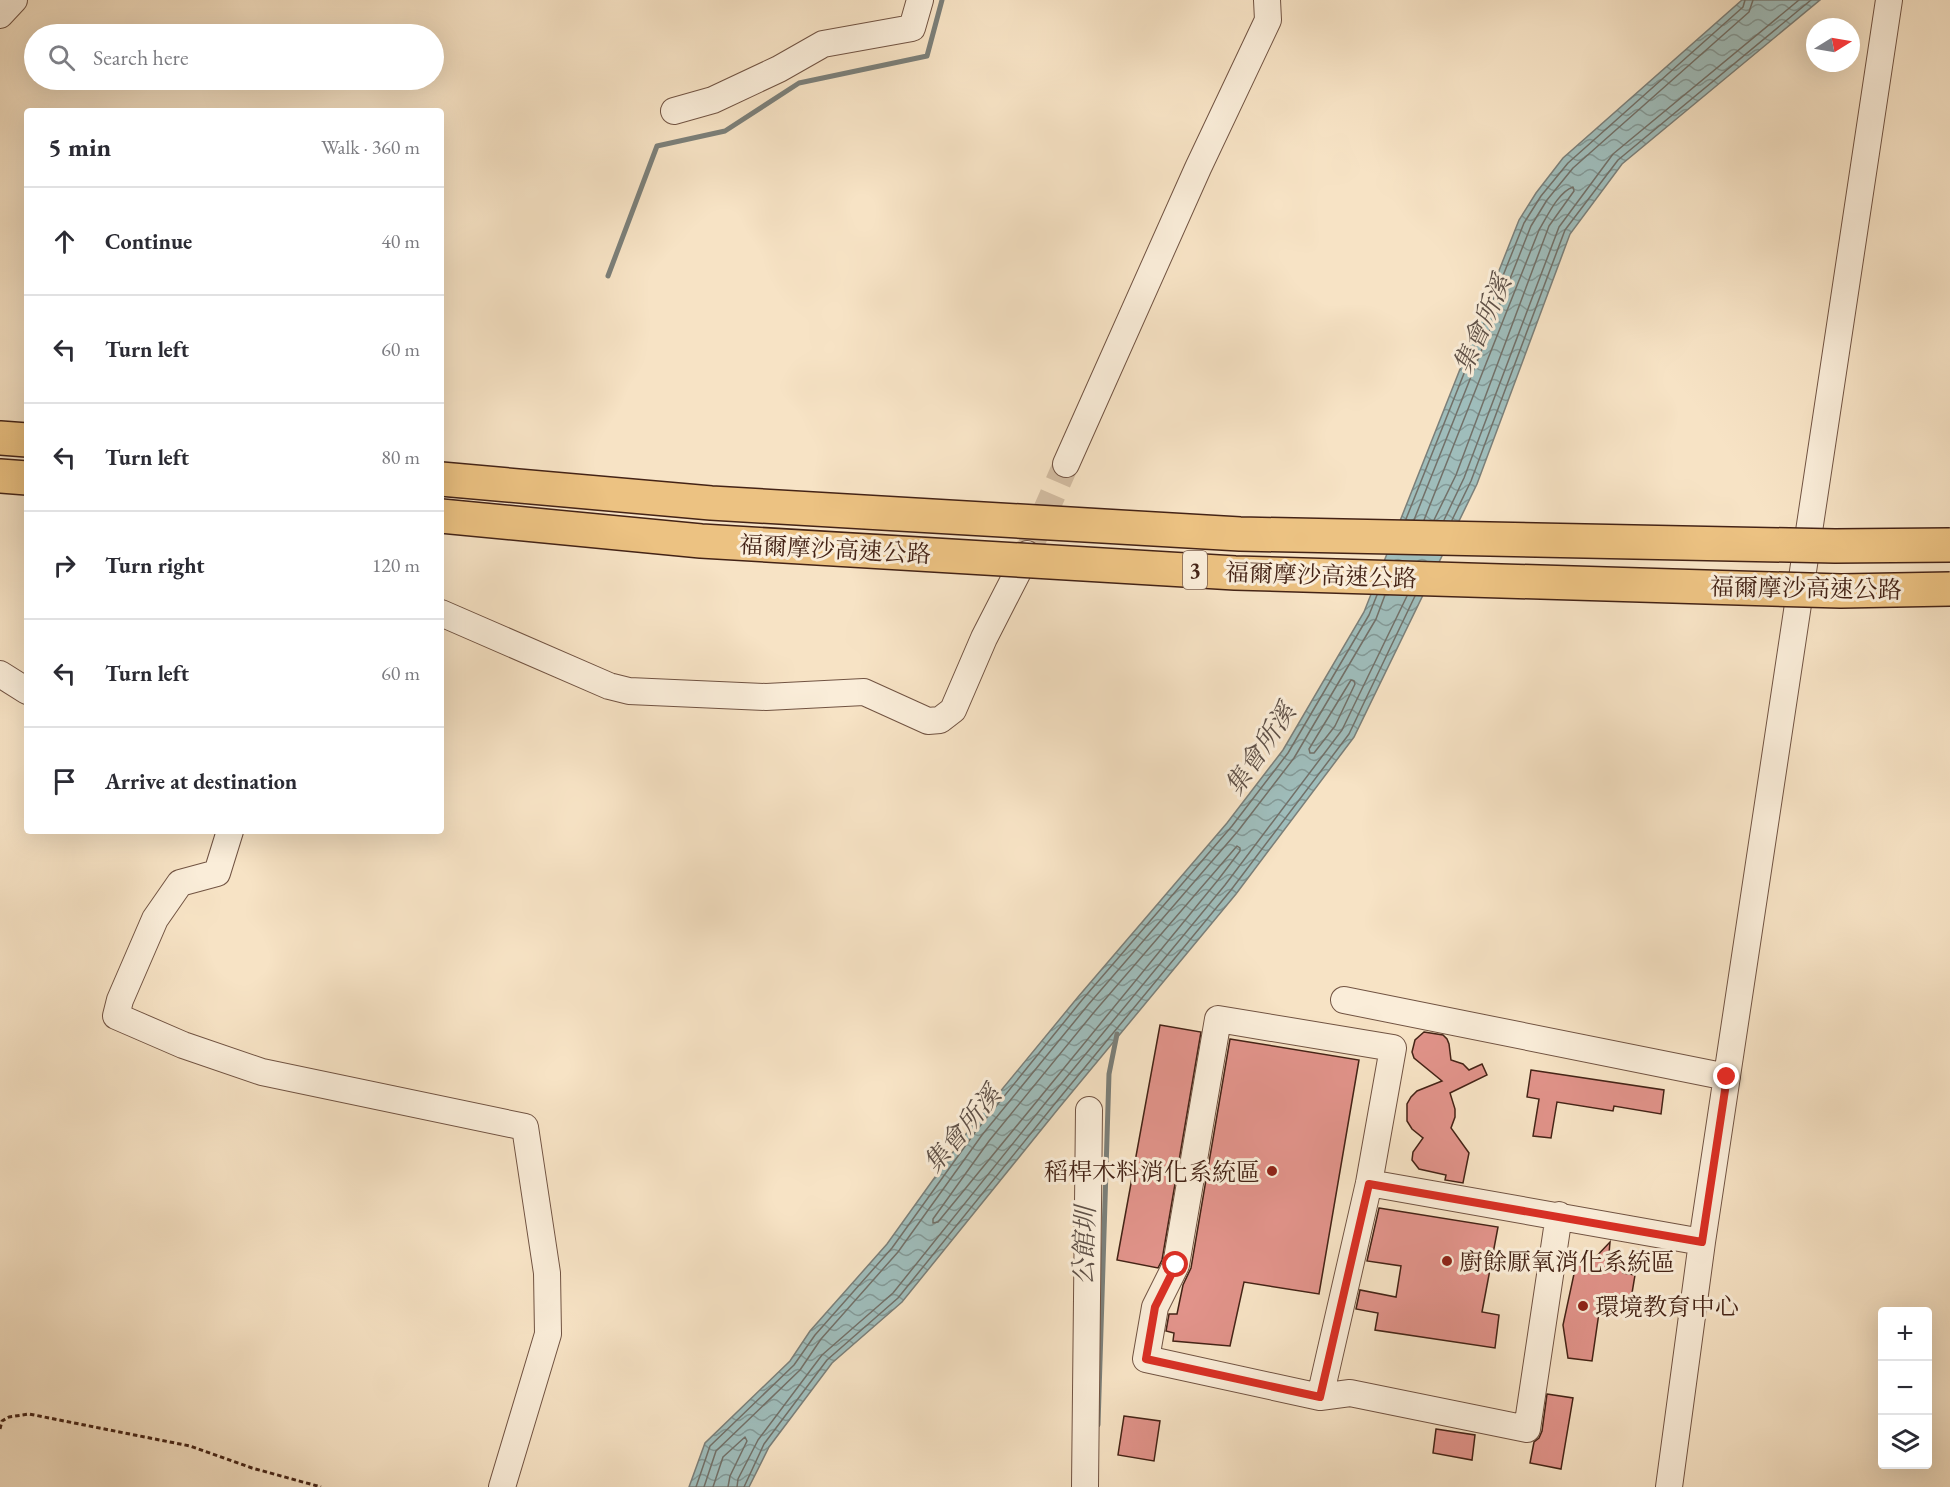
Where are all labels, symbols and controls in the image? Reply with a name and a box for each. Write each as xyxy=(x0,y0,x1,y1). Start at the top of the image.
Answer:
north arrow xyxy=(1806,18,1860,72)
search box xyxy=(24,24,444,90)
icon: search xyxy=(45,41,78,74)
text: Search here xyxy=(93,43,188,72)
text: 5 min xyxy=(48,130,111,164)
text: Walk · 360 m xyxy=(321,134,420,160)
icon: ahead xyxy=(48,225,81,258)
text: Continue xyxy=(105,227,192,256)
text: 40 m xyxy=(381,228,420,254)
water label: 集會所溪 xyxy=(1445,267,1520,378)
icon: left xyxy=(48,333,81,366)
text: Turn left xyxy=(105,335,189,364)
text: 60 m xyxy=(381,336,420,362)
icon: left xyxy=(48,441,81,474)
text: Turn left xyxy=(105,443,189,472)
text: 80 m xyxy=(381,444,420,470)
street label: 福爾摩沙高速公路 xyxy=(738,528,932,570)
icon: right xyxy=(48,549,81,582)
text: Turn right xyxy=(105,551,204,580)
road number: 3 xyxy=(1183,551,1207,589)
text: 120 m xyxy=(372,552,420,578)
street label: 福爾摩沙高速公路 xyxy=(1225,556,1417,594)
street label: 福爾摩沙高速公路 xyxy=(1710,571,1902,605)
icon: left xyxy=(48,657,81,690)
text: Turn left xyxy=(105,659,189,688)
text: 60 m xyxy=(381,660,420,686)
water label: 集會所溪 xyxy=(1217,694,1305,802)
icon: arrive xyxy=(48,765,81,798)
text: Arrive at destination xyxy=(105,767,297,796)
route end xyxy=(1713,1063,1739,1089)
water label: 集會所溪 xyxy=(916,1076,1010,1180)
place label: 稻桿木料消化系統區 xyxy=(1044,1156,1260,1187)
marker: 稻桿木料消化系統區 xyxy=(1265,1164,1279,1178)
water label: 公館圳 xyxy=(1066,1202,1102,1286)
place label: 廚餘厭氧消化系統區 xyxy=(1459,1246,1675,1277)
route start xyxy=(1162,1251,1188,1277)
marker: 廚餘厭氧消化系統區 xyxy=(1440,1254,1454,1268)
place label: 環境教育中心 xyxy=(1595,1291,1739,1322)
marker: 環境教育中心 xyxy=(1576,1299,1590,1313)
map controls xyxy=(1878,1307,1932,1469)
button: + xyxy=(1878,1307,1932,1361)
button: − xyxy=(1878,1361,1932,1415)
button: layers xyxy=(1878,1415,1932,1469)

